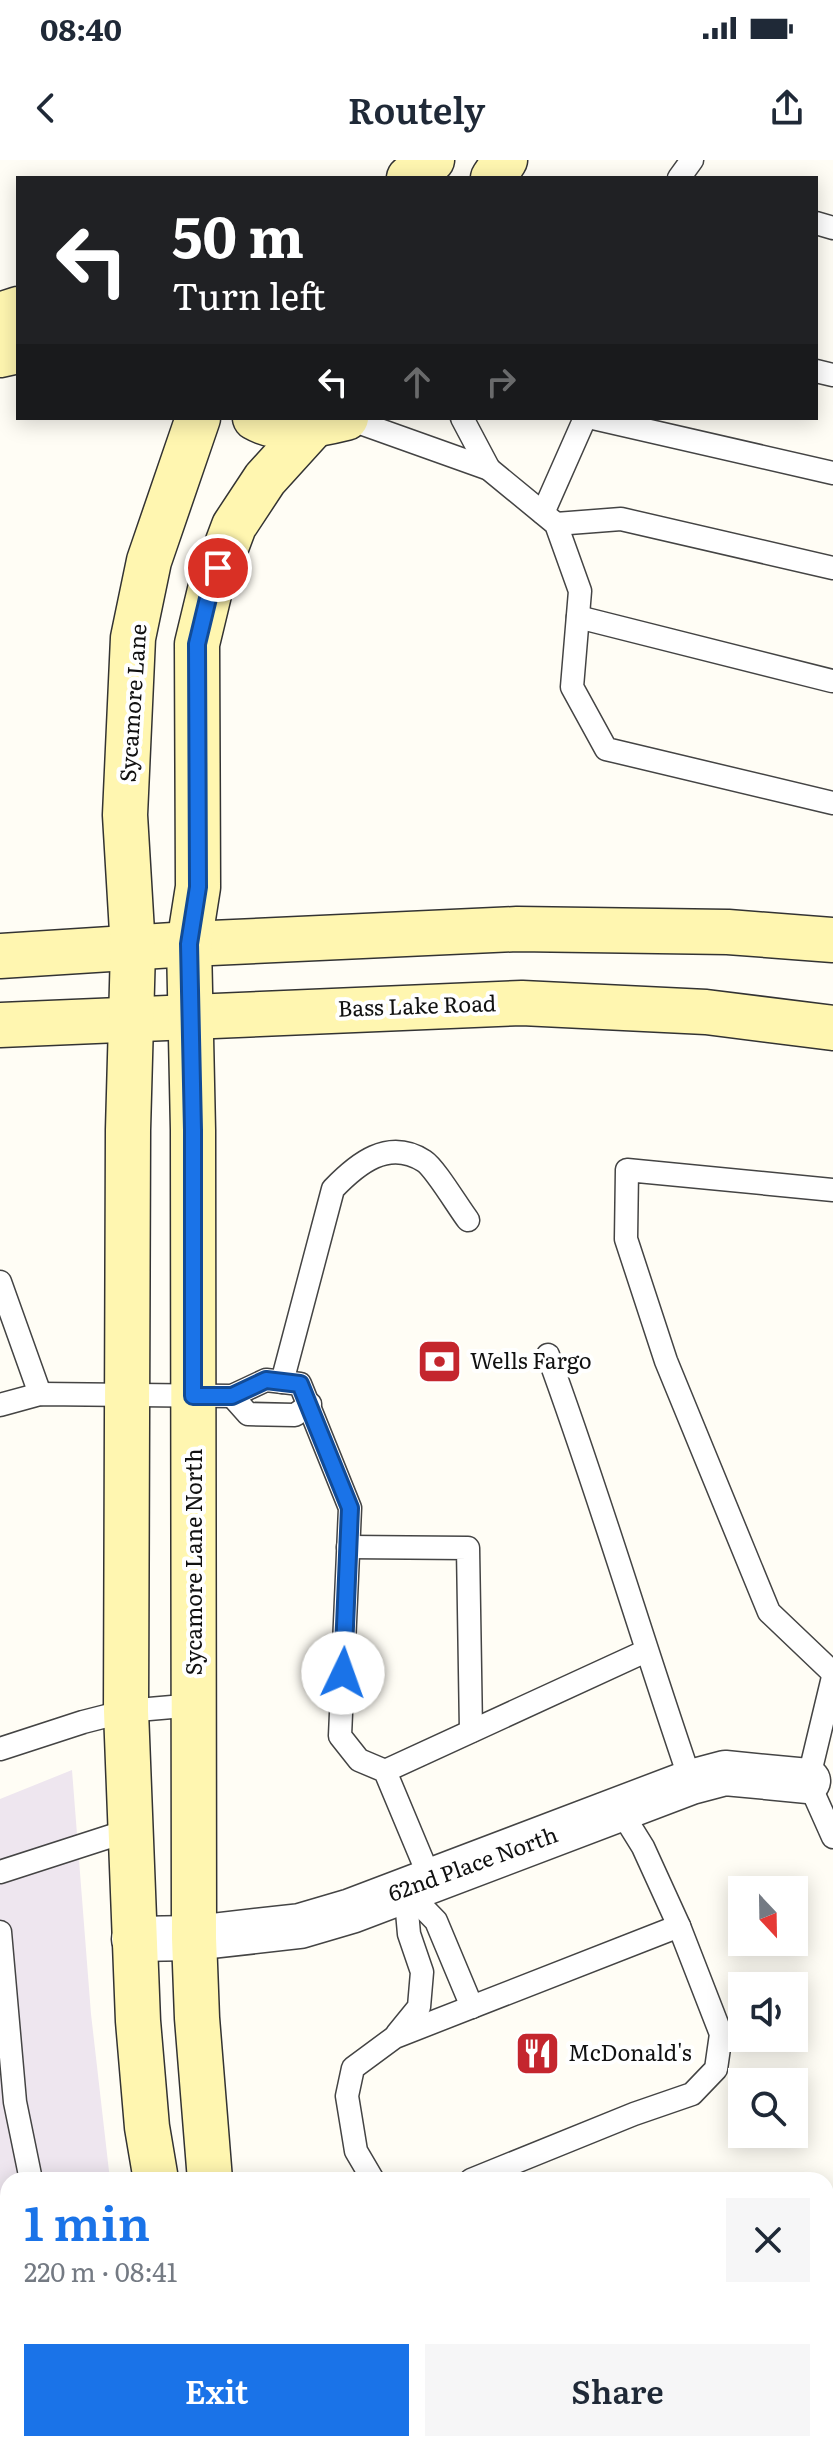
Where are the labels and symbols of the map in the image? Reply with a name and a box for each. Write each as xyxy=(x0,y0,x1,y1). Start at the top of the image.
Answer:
pin xyxy=(184,534,252,602)
street label: Sycamore Lane xyxy=(110,623,154,783)
street label: Bass Lake Road xyxy=(337,985,497,1024)
bank icon: Wells Fargo xyxy=(415,1337,463,1385)
place label: Wells Fargo xyxy=(470,1343,592,1376)
street label: Sycamore Lane North xyxy=(176,1448,209,1676)
position arrow xyxy=(301,1631,385,1715)
street label: 62nd Place North xyxy=(383,1817,562,1909)
north arrow xyxy=(728,1876,808,1956)
restaurant icon: McDonald's xyxy=(513,2029,561,2077)
place label: McDonald's xyxy=(568,2035,692,2068)

